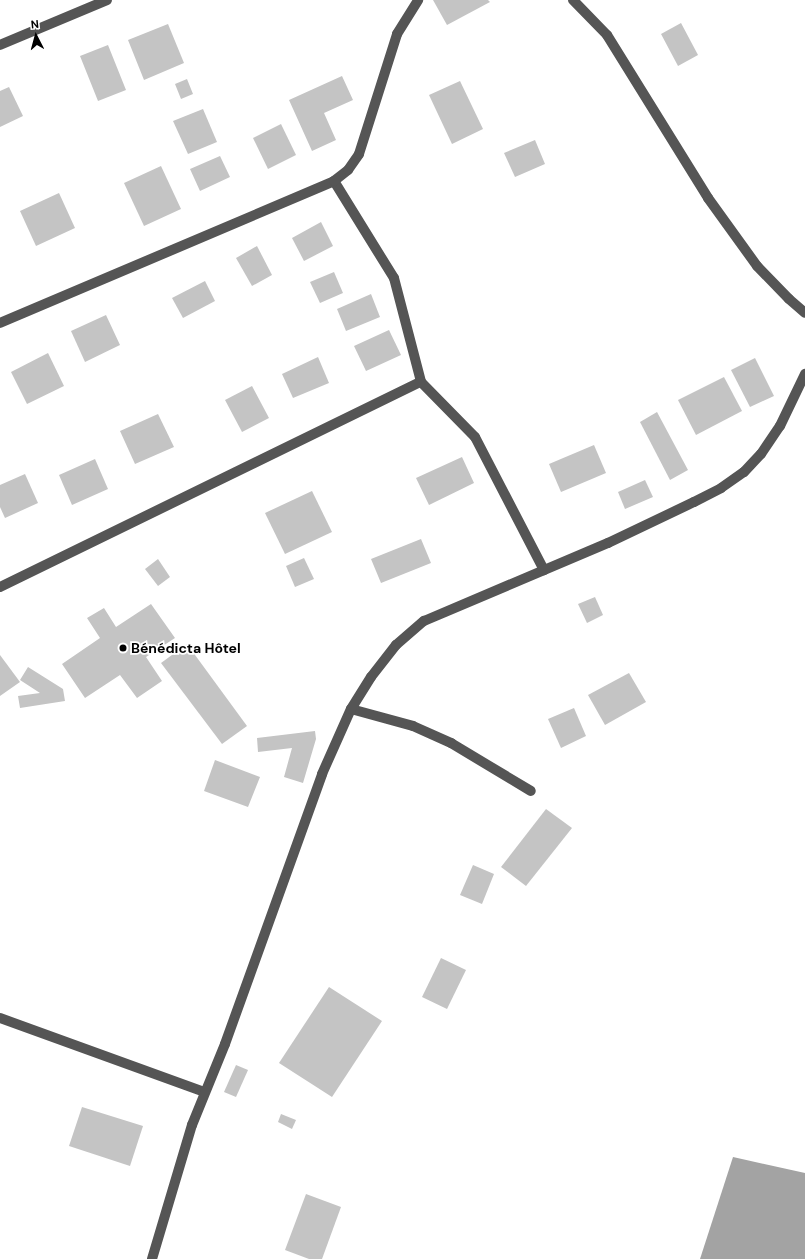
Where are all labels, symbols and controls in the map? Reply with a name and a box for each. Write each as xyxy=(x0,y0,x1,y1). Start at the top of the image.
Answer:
north arrow xyxy=(16,16,56,56)
text: N xyxy=(30,17,39,31)
place label: Bénédicta Hôtel xyxy=(131,640,241,656)
marker: Bénédicta Hôtel xyxy=(118,643,128,653)

